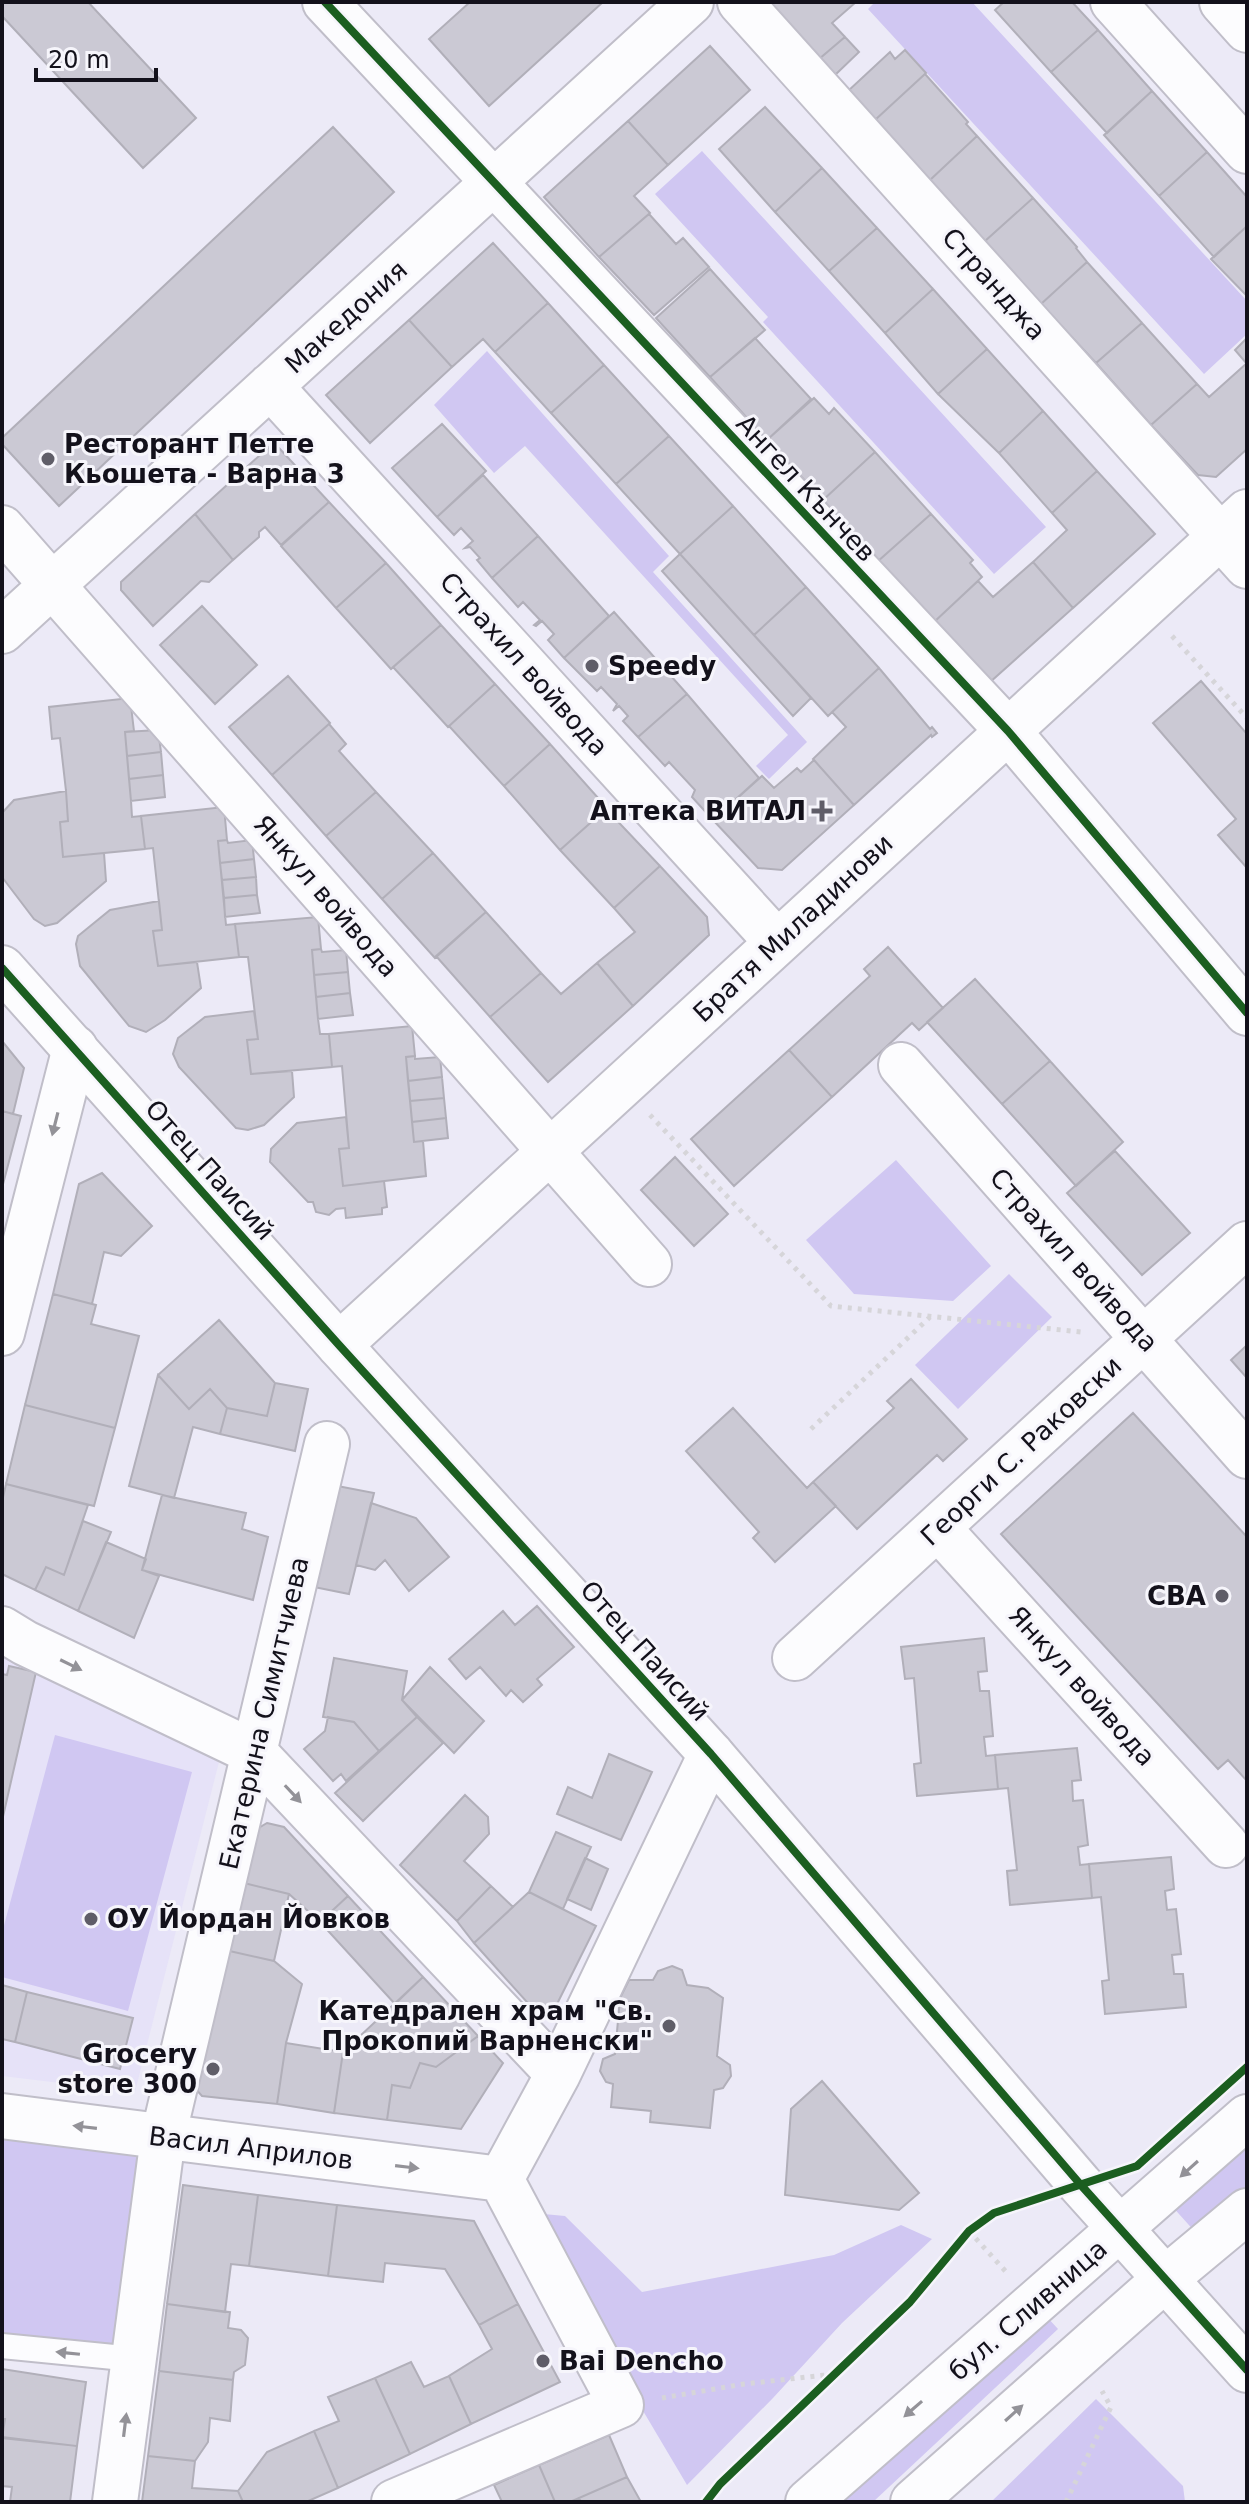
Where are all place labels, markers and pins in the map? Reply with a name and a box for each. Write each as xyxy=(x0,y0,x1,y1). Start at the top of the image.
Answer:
place label: Ресторант Петте Кьошета - Варна 3 xyxy=(64,429,345,489)
marker: Ресторант Петте Кьошета - Варна 3 xyxy=(39,450,57,468)
place label: Speedy xyxy=(608,651,716,681)
marker: Speedy xyxy=(583,657,601,675)
place label: Аптека ВИТАЛ xyxy=(590,796,806,826)
marker: Аптека ВИТАЛ xyxy=(813,802,831,820)
place label: CBA xyxy=(1147,1581,1206,1611)
marker: CBA xyxy=(1213,1587,1231,1605)
place label: ОУ Йордан Йовков xyxy=(107,1903,390,1934)
marker: ОУ Йордан Йовков xyxy=(82,1910,100,1928)
place label: Катедрален храм "Св. Прокопий Варненски" xyxy=(318,1996,653,2056)
marker: Катедрален храм "Св. Прокопий Варненски" xyxy=(660,2017,678,2035)
place label: Grocery store 300 xyxy=(57,2039,197,2099)
marker: Grocery store 300 xyxy=(204,2060,222,2078)
place label: Bai Dencho xyxy=(559,2346,724,2376)
marker: Bai Dencho xyxy=(534,2352,552,2370)

